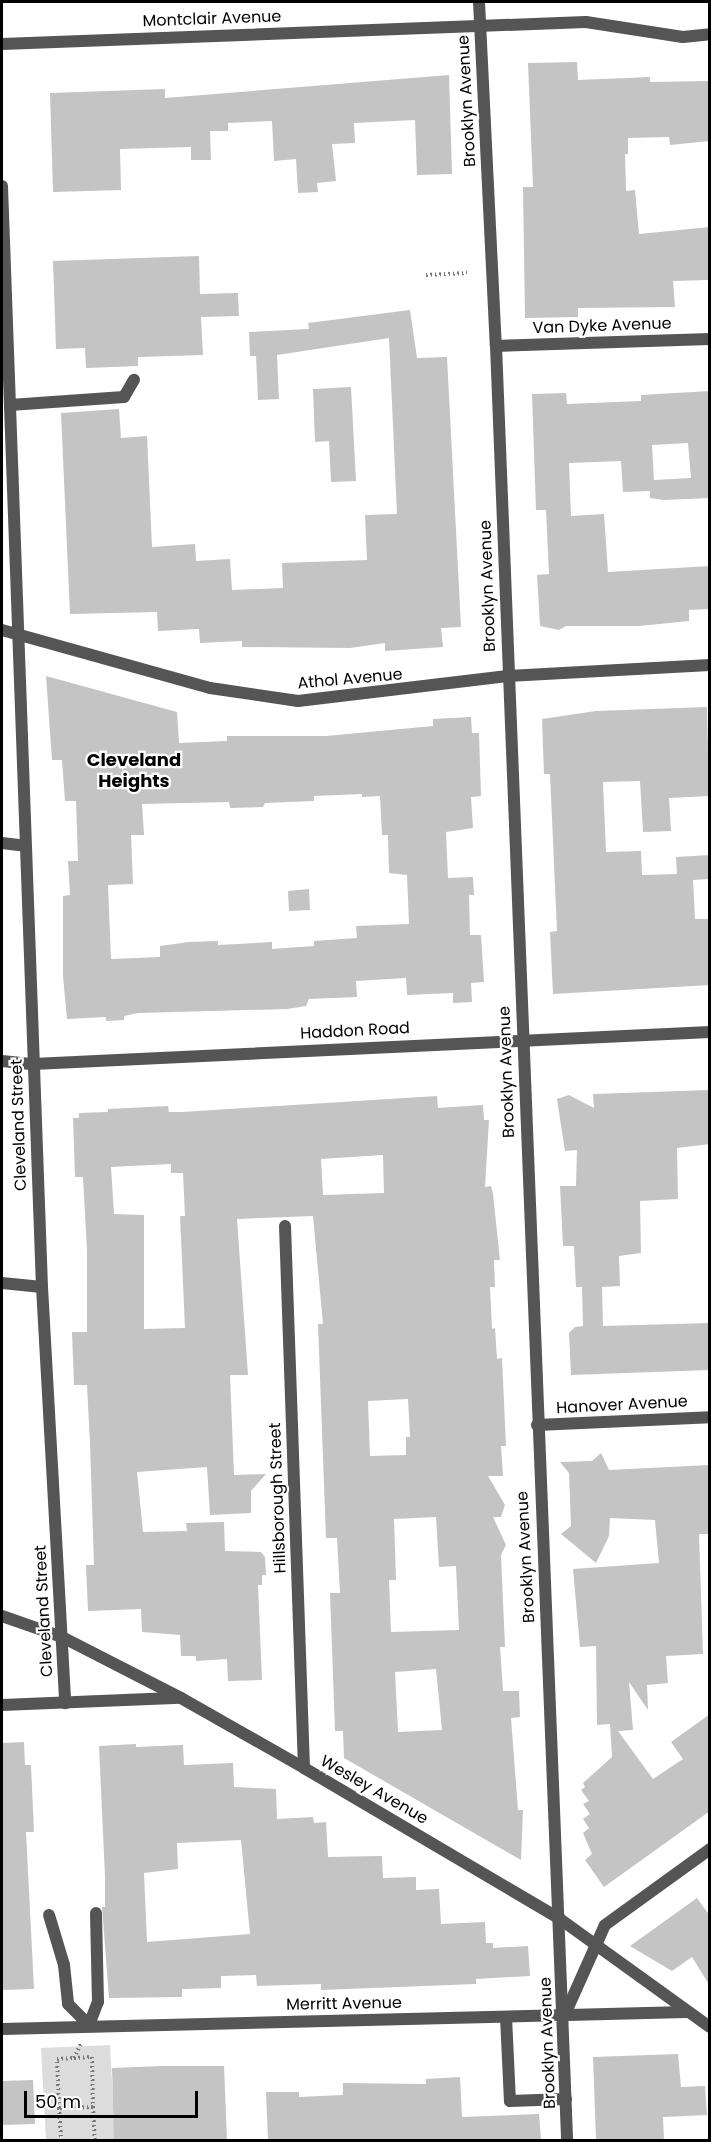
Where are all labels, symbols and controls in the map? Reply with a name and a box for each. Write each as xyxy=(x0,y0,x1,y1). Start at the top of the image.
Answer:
street label: Montclair Avenue xyxy=(142,7,282,31)
street label: Brooklyn Avenue xyxy=(454,35,480,167)
street label: Van Dyke Avenue xyxy=(532,314,672,338)
street label: Brooklyn Avenue xyxy=(476,520,500,652)
street label: Athol Avenue xyxy=(297,665,403,693)
district label: Cleveland Heights xyxy=(87,750,181,792)
street label: Brooklyn Avenue xyxy=(495,1006,519,1138)
street label: Haddon Road xyxy=(300,1019,410,1043)
street label: Cleveland Street xyxy=(7,1059,31,1191)
street label: Hanover Avenue xyxy=(556,1392,688,1418)
street label: Hillsborough Street xyxy=(266,1422,290,1574)
street label: Brooklyn Avenue xyxy=(513,1491,539,1623)
street label: Cleveland Street xyxy=(31,1545,57,1677)
street label: Wesley Avenue xyxy=(317,1751,431,1829)
street label: Brooklyn Avenue xyxy=(536,1977,560,2109)
street label: Merritt Avenue xyxy=(286,1993,402,2015)
scale bar xyxy=(27,2079,201,2117)
text: 50 m xyxy=(35,2089,81,2114)

